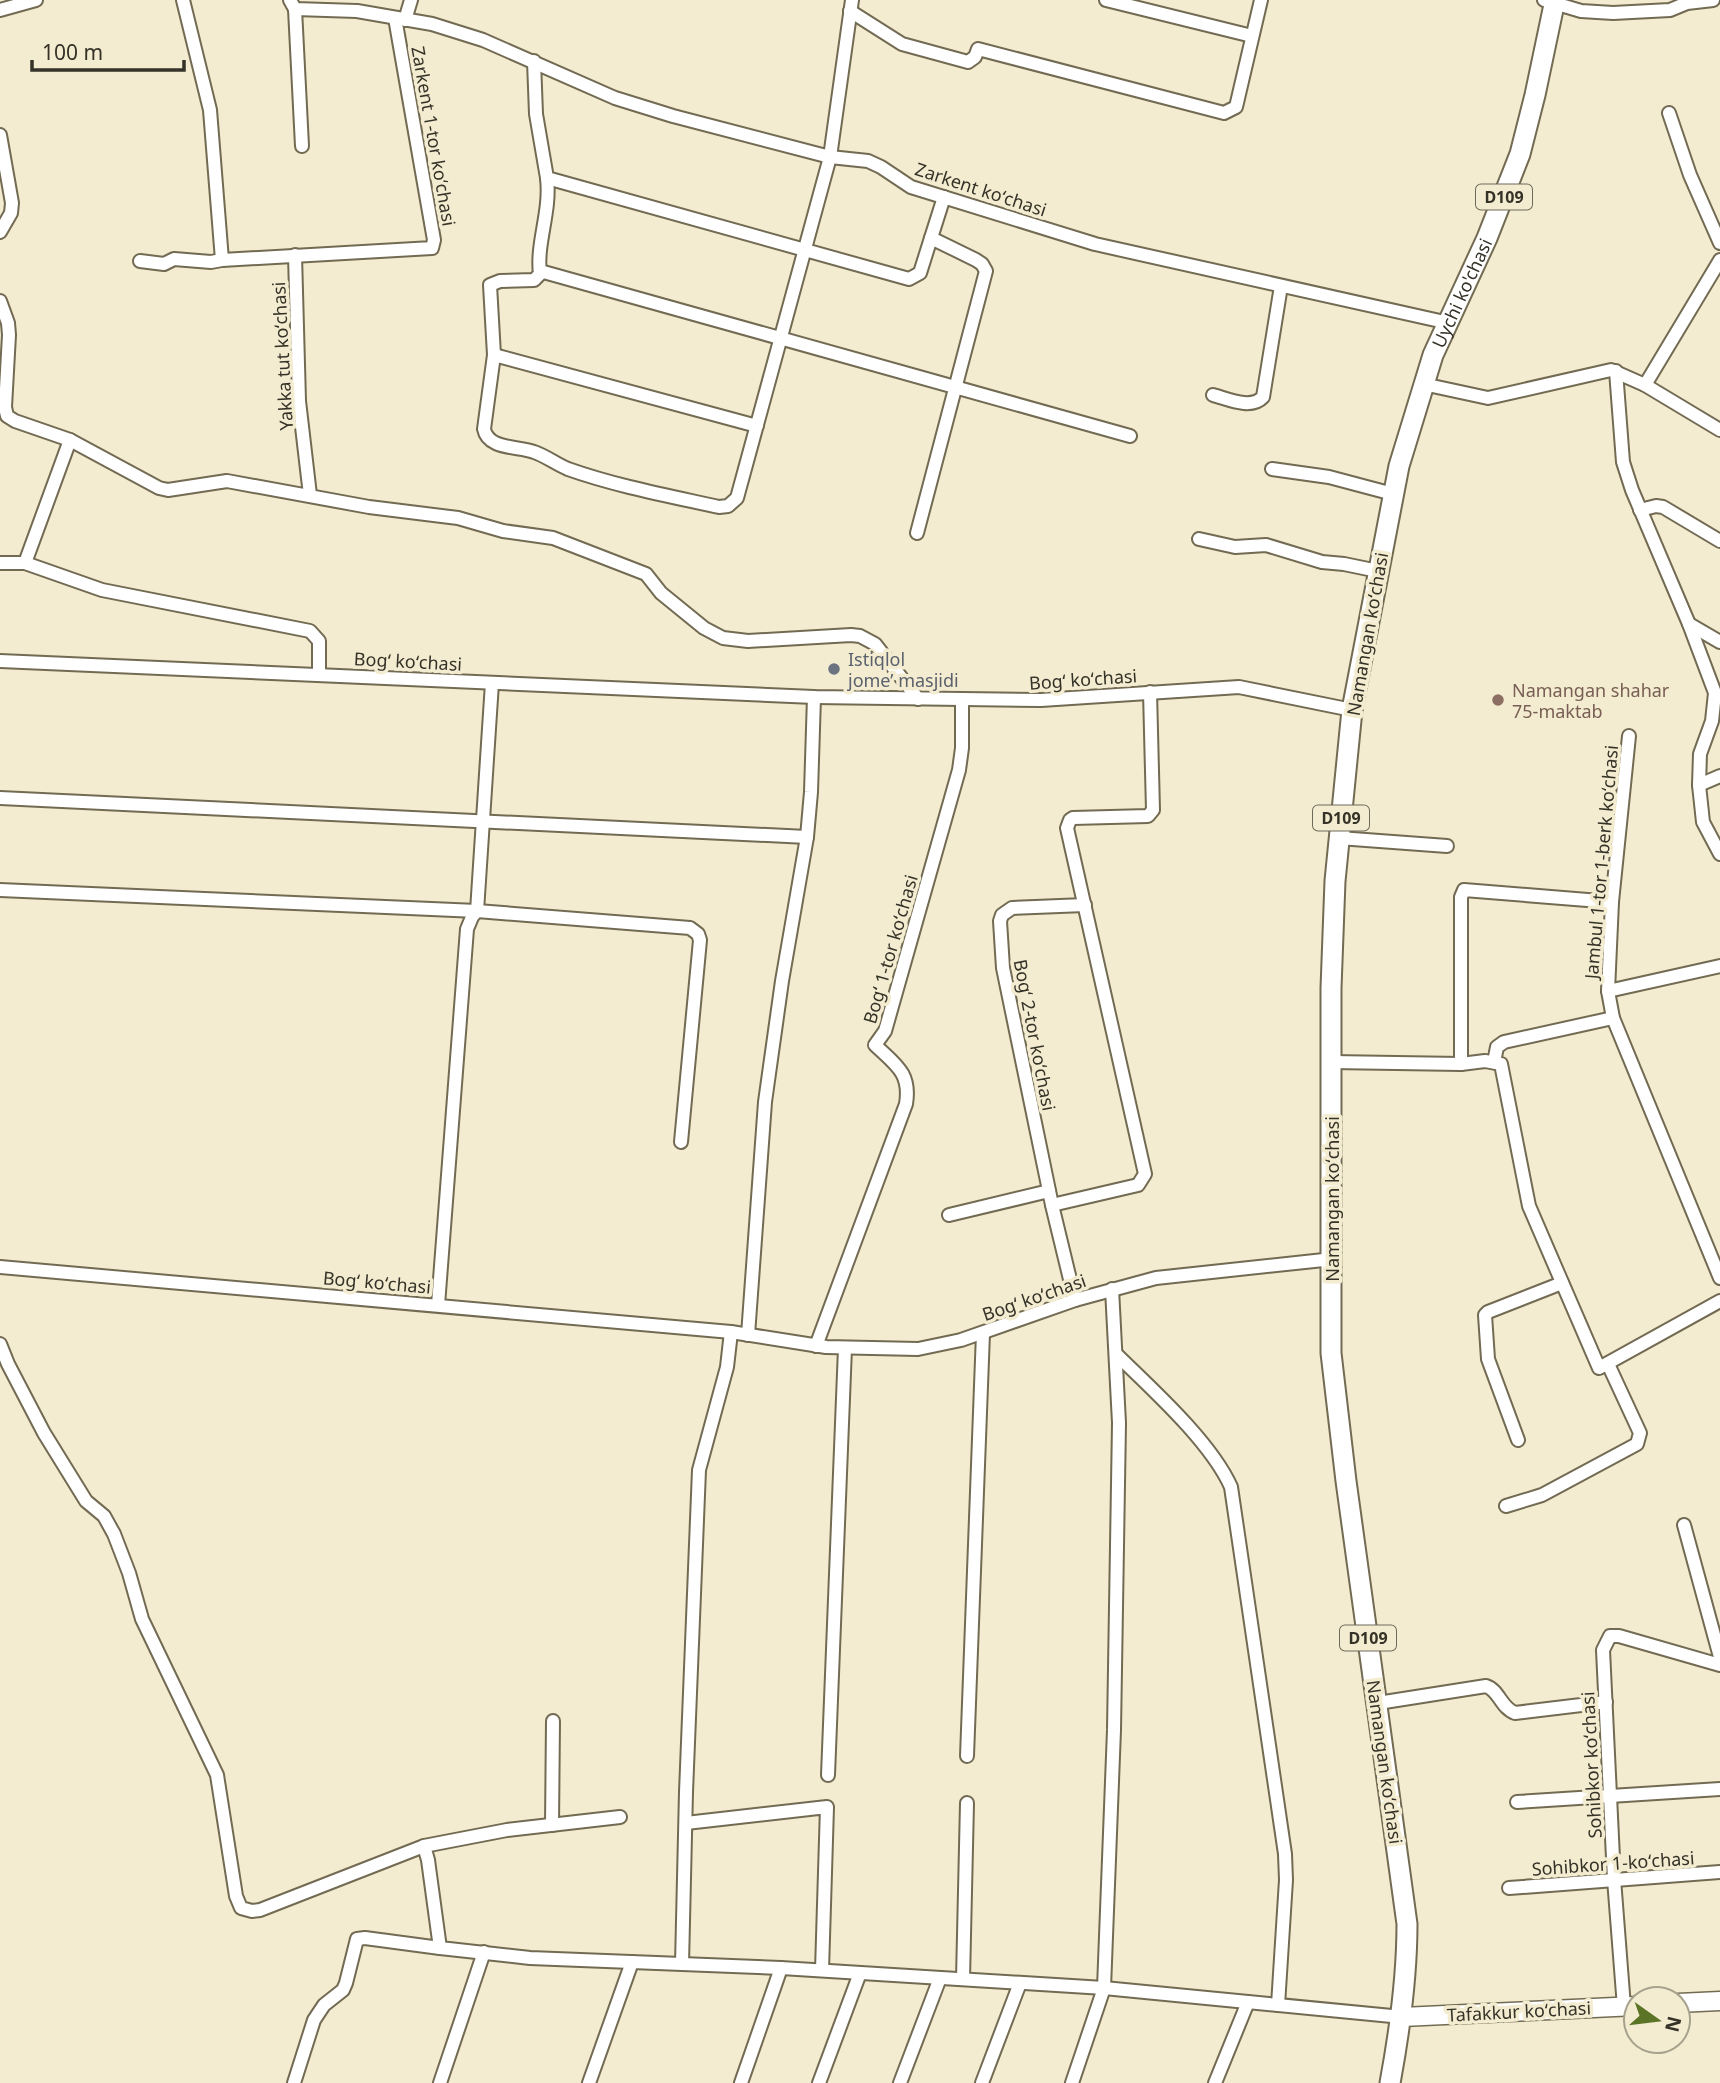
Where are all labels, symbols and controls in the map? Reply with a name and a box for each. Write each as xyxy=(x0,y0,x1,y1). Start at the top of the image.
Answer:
scale bar xyxy=(32,28,184,72)
text: 100 m xyxy=(42,38,103,66)
street label: Zarkent 1-tor koʻchasi xyxy=(406,44,462,228)
street label: Zarkent koʻchasi xyxy=(912,156,1050,222)
road number: D109 xyxy=(1476,184,1532,210)
street label: Uychi ko'chasi xyxy=(1426,234,1497,352)
street label: Yakka tut koʻchasi xyxy=(266,281,298,431)
street label: Namangan koʻchasi xyxy=(1341,550,1393,718)
street label: Bogʻ koʻchasi xyxy=(353,646,463,676)
place label: Istiqlol jome’ masjidi xyxy=(847,647,959,692)
marker: Istiqlol jome’ masjidi xyxy=(826,661,842,677)
street label: Bogʻ koʻchasi xyxy=(1028,663,1138,695)
place label: Namangan shahar 75-maktab xyxy=(1512,678,1670,723)
marker: Namangan shahar 75-maktab xyxy=(1490,692,1506,708)
street label: Jambul 1-tor 1-berk koʻchasi xyxy=(1579,744,1623,982)
road number: D109 xyxy=(1313,806,1369,831)
street label: Bogʻ 1-tor koʻchasi xyxy=(857,872,923,1026)
street label: Bogʻ 2-tor koʻchasi xyxy=(1009,957,1061,1113)
street label: Namangan koʻchasi xyxy=(1320,1116,1344,1282)
street label: Bogʻ koʻchasi xyxy=(322,1265,432,1299)
street label: Bogʻ koʻchasi xyxy=(979,1268,1089,1326)
road number: D109 xyxy=(1340,1626,1396,1650)
street label: Namangan koʻchasi xyxy=(1362,1678,1408,1846)
street label: Sohibkor koʻchasi xyxy=(1575,1691,1607,1839)
street label: Sohibkor 1-koʻchasi xyxy=(1531,1845,1695,1881)
north arrow xyxy=(1622,1985,1692,2055)
street label: Tafakkur koʻchasi xyxy=(1446,1995,1592,2027)
text: N xyxy=(1659,2013,1688,2035)

